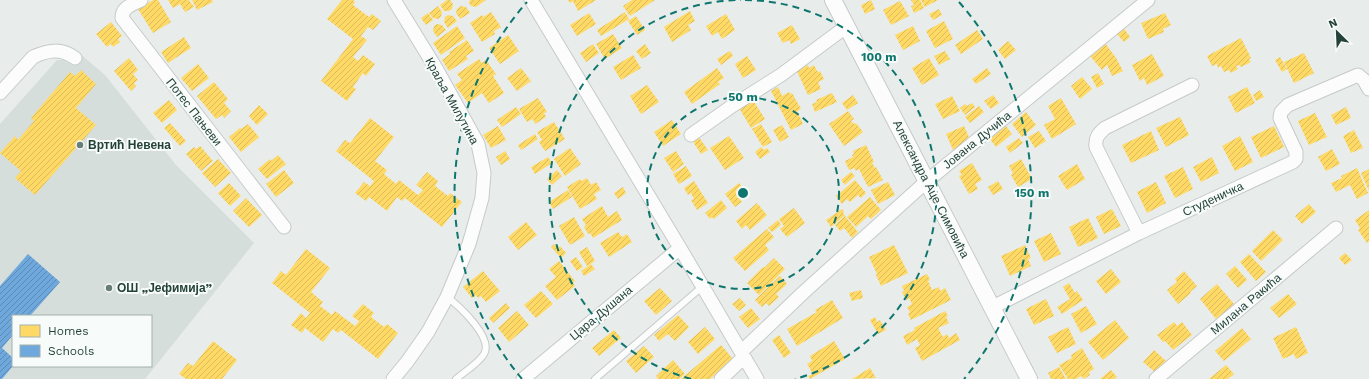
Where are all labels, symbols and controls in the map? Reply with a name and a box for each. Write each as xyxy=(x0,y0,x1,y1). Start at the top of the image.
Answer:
north arrow xyxy=(1317,12,1357,52)
text: N xyxy=(1327,16,1340,31)
text: 100 m xyxy=(861,50,897,64)
street label: Краља Милутина xyxy=(422,55,482,147)
street label: Потес Пањеви xyxy=(163,75,225,149)
text: 50 m xyxy=(728,90,758,104)
street label: Јована Дучића xyxy=(940,108,1014,172)
street label: Александра Аце Симовића xyxy=(890,118,972,261)
place label: Вртић Невена xyxy=(88,138,171,152)
marker: Вртић Невена xyxy=(75,140,85,150)
street label: Студеничка xyxy=(1180,179,1246,219)
centre of rings xyxy=(736,186,750,200)
text: 150 m xyxy=(1015,186,1049,200)
street label: Милана Ракића xyxy=(1208,270,1284,337)
place label: ОШ „Јефимија” xyxy=(117,281,213,295)
marker: ОШ „Јефимија” xyxy=(104,283,114,293)
street label: Цара Душана xyxy=(567,283,635,343)
legend xyxy=(12,315,152,367)
text: Homes xyxy=(48,324,89,338)
text: Schools xyxy=(48,344,94,358)

